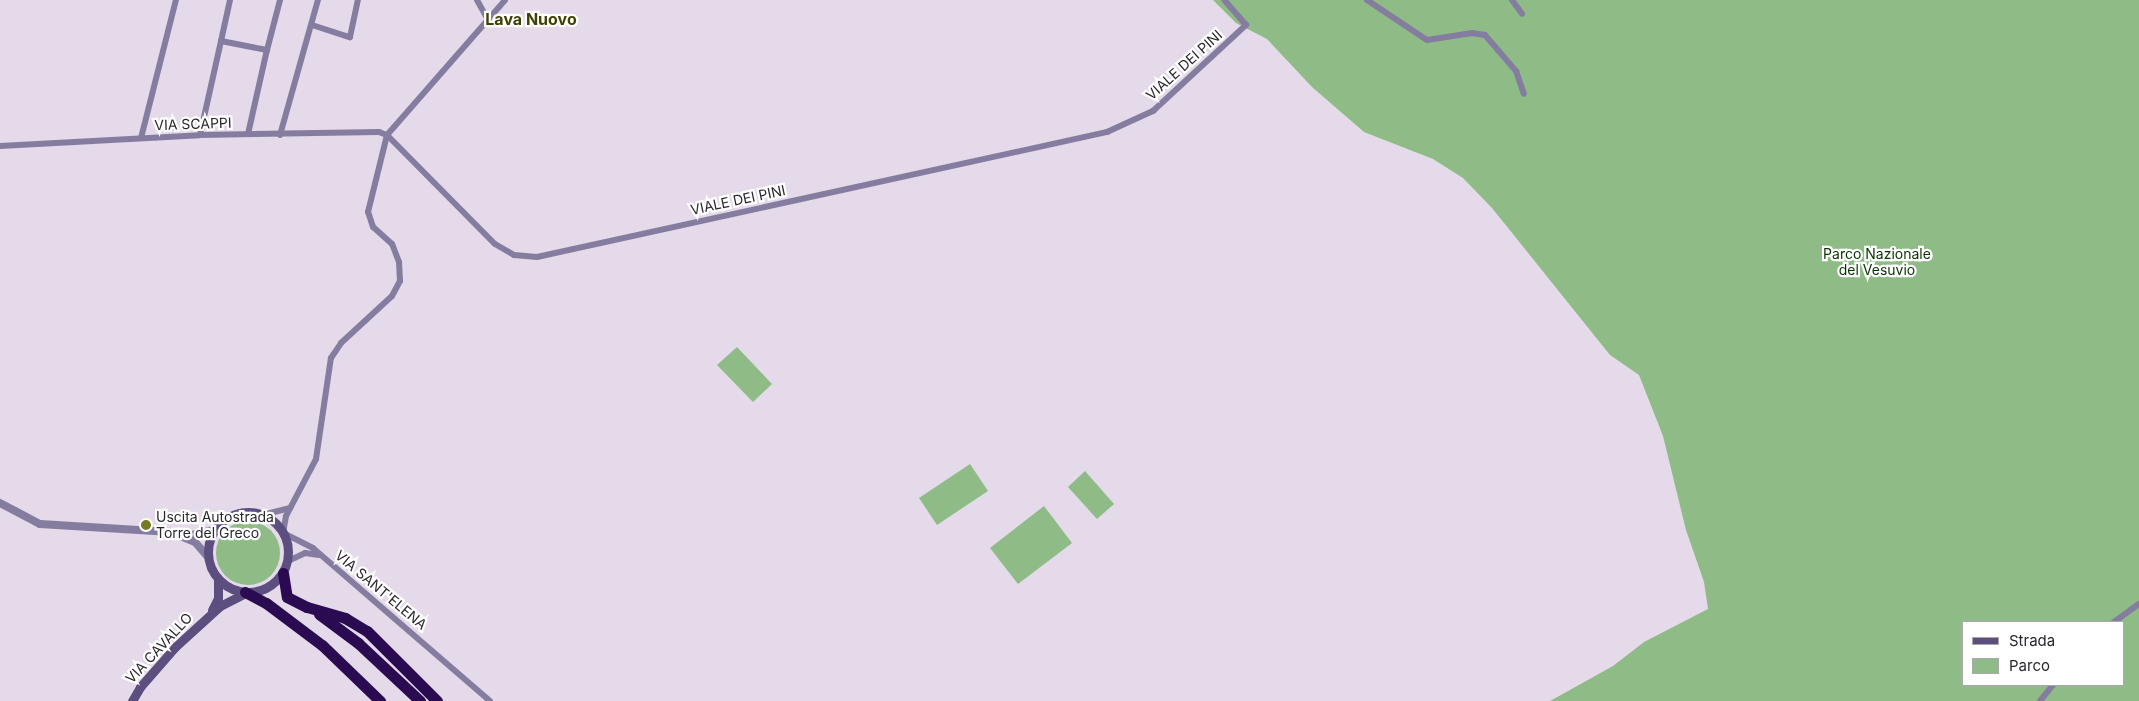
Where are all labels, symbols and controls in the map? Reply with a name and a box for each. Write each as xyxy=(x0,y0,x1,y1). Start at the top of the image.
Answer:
district label: Lava Nuovo xyxy=(485,9,577,29)
street label: VIALE DEI PINI xyxy=(1142,26,1226,104)
street label: VIA SCAPPI xyxy=(154,114,232,134)
street label: VIALE DEI PINI xyxy=(689,182,787,218)
park label: Parco Nazionale del Vesuvio xyxy=(1823,246,1931,278)
place label: Uscita Autostrada Torre del Greco xyxy=(156,509,274,542)
marker: Uscita Autostrada Torre del Greco xyxy=(140,519,152,531)
street label: VIA SANT'ELENA xyxy=(332,547,430,633)
street label: VIA CAVALLO xyxy=(122,609,196,687)
legend xyxy=(1962,621,2124,686)
text: Strada xyxy=(2009,631,2055,650)
text: Parco xyxy=(2009,656,2050,675)

